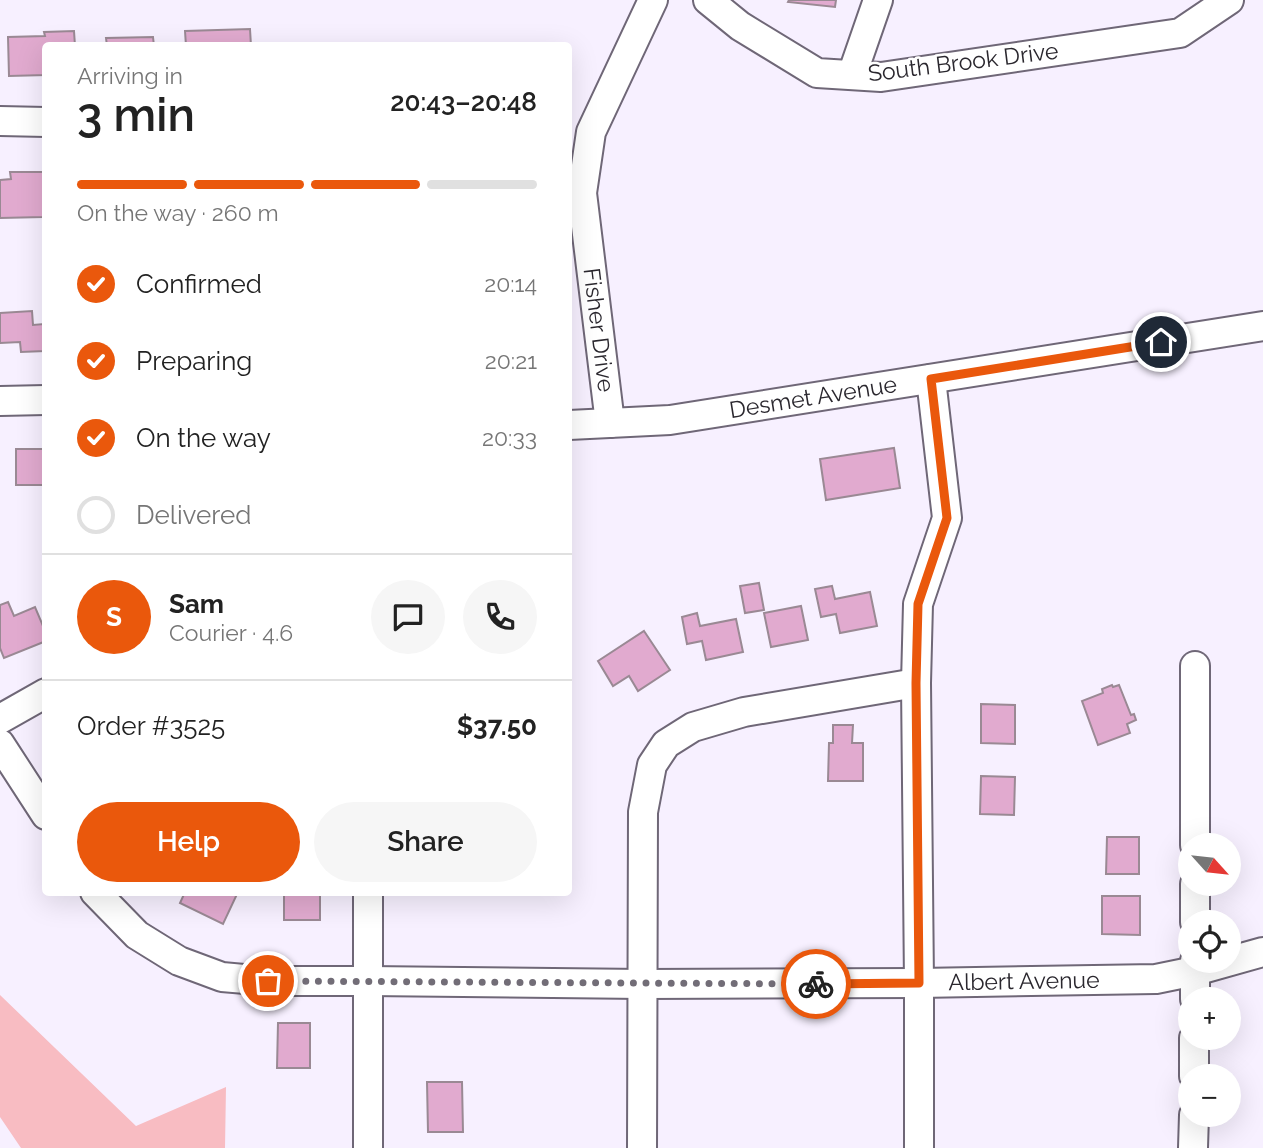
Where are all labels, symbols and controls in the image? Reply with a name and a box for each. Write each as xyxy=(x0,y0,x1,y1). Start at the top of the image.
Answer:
street label: South Brook Drive xyxy=(866,36,1060,87)
text: Arriving in xyxy=(77,62,183,89)
text: 20:43–20:48 xyxy=(390,87,537,117)
text: 3 min xyxy=(77,88,195,142)
text: On the way · 260 m xyxy=(77,199,279,226)
icon: check xyxy=(77,265,115,303)
street label: Fisher Drive xyxy=(578,266,621,394)
text: Confirmed xyxy=(136,269,262,299)
text: 20:14 xyxy=(484,270,537,297)
pin xyxy=(1131,312,1191,372)
icon: home xyxy=(1142,323,1180,361)
icon: check xyxy=(77,342,115,380)
text: Preparing xyxy=(136,346,252,376)
text: 20:21 xyxy=(485,347,537,374)
street label: Desmet Avenue xyxy=(727,370,899,423)
icon: check xyxy=(77,419,115,457)
text: On the way xyxy=(136,423,271,453)
text: 20:33 xyxy=(482,424,537,451)
text: Delivered xyxy=(136,500,251,530)
button: chat xyxy=(371,580,445,654)
button: phone xyxy=(463,580,537,654)
text: Sam xyxy=(169,589,224,619)
text: S xyxy=(106,602,122,632)
text: Courier · 4.6 xyxy=(169,619,293,646)
text: Order #3525 xyxy=(77,711,225,741)
text: $37.50 xyxy=(457,711,537,741)
button: Help xyxy=(77,802,300,882)
button: Share xyxy=(314,802,537,882)
north arrow xyxy=(1178,833,1241,896)
map controls xyxy=(1178,833,1241,1127)
button: locate xyxy=(1178,910,1241,973)
courier xyxy=(781,949,851,1019)
pin xyxy=(238,951,298,1011)
icon: bag xyxy=(249,962,287,1000)
icon: bike xyxy=(797,965,835,1003)
street label: Albert Avenue xyxy=(948,966,1100,995)
button: + xyxy=(1178,987,1241,1050)
button: − xyxy=(1178,1064,1241,1127)

